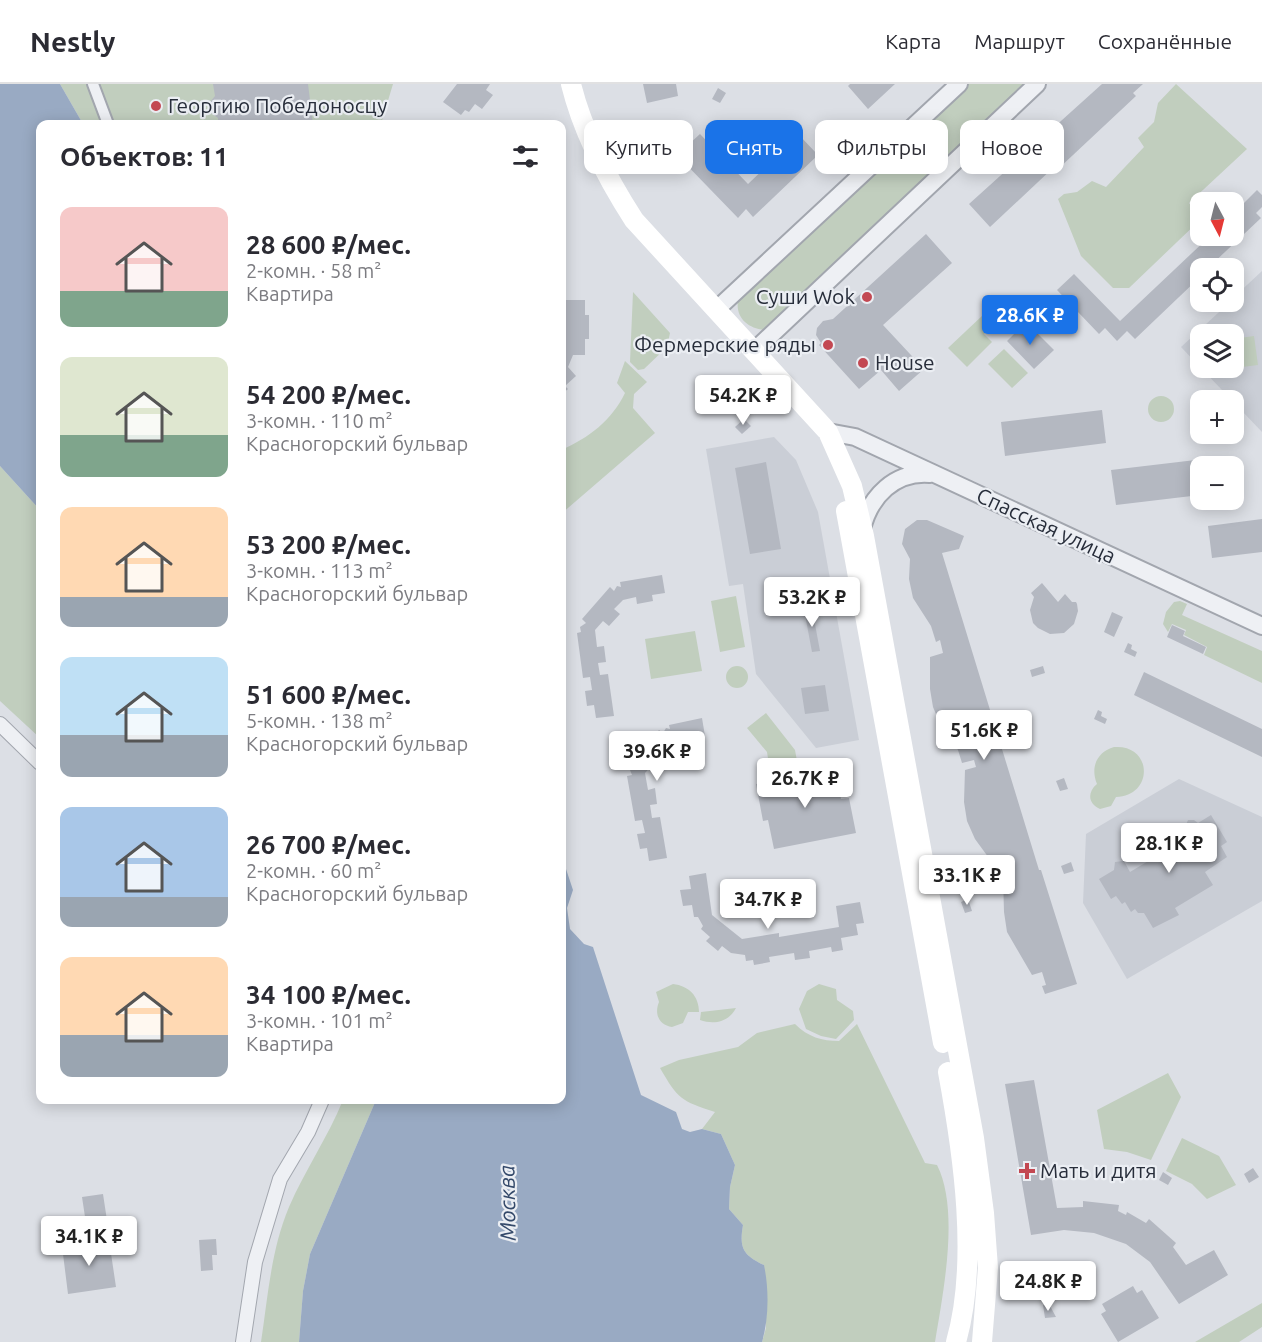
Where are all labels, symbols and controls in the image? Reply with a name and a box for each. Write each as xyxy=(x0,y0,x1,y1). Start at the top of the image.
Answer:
text: Nestly xyxy=(30,26,115,57)
text: Карта xyxy=(885,29,941,53)
text: Маршрут xyxy=(974,29,1065,53)
text: Сохранённые xyxy=(1098,29,1232,53)
place label: Георгию Победоносцу xyxy=(168,93,387,117)
marker: Георгию Победоносцу xyxy=(149,99,163,113)
chip: Купить xyxy=(584,120,693,174)
chip: Снять xyxy=(705,120,803,174)
chip: Фильтры xyxy=(815,120,948,174)
chip: Новое xyxy=(960,120,1064,174)
icon: filters xyxy=(509,140,542,173)
text: Объектов: 11 xyxy=(60,142,228,171)
north arrow xyxy=(1190,192,1244,246)
map controls xyxy=(1190,192,1244,510)
text: 28 600 ₽/мес. xyxy=(246,230,411,259)
icon: home xyxy=(108,231,180,303)
button: locate xyxy=(1190,258,1244,312)
text: 2-комн. · 58 m² xyxy=(246,259,381,282)
text: Квартира xyxy=(246,282,334,305)
place label: Суши Wok xyxy=(756,284,855,308)
marker: Суши Wok xyxy=(860,290,874,304)
pin: 28.6K ₽ xyxy=(975,295,1085,346)
text: 28.6K ₽ xyxy=(996,303,1064,326)
button: layers xyxy=(1190,324,1244,378)
place label: Фермерские ряды xyxy=(634,332,816,356)
marker: Фермерские ряды xyxy=(821,338,835,352)
place label: House xyxy=(875,350,935,374)
marker: House xyxy=(856,356,870,370)
pin: 54.2K ₽ xyxy=(688,375,798,426)
text: 54 200 ₽/мес. xyxy=(246,380,411,409)
icon: home xyxy=(108,381,180,453)
text: 54.2K ₽ xyxy=(709,383,777,406)
button: + xyxy=(1190,390,1244,444)
text: 3-комн. · 110 m² xyxy=(246,409,393,432)
text: Красногорский бульвар xyxy=(246,432,468,455)
button: − xyxy=(1190,456,1244,510)
street label: Спасская улица xyxy=(973,482,1120,568)
text: 53 200 ₽/мес. xyxy=(246,530,411,559)
icon: home xyxy=(108,531,180,603)
text: 3-комн. · 113 m² xyxy=(246,559,393,582)
pin: 53.2K ₽ xyxy=(757,577,867,628)
text: Красногорский бульвар xyxy=(246,582,468,605)
text: 53.2K ₽ xyxy=(778,585,846,608)
text: 51 600 ₽/мес. xyxy=(246,680,411,709)
icon: home xyxy=(108,681,180,753)
text: 5-комн. · 138 m² xyxy=(246,709,393,732)
pin: 51.6K ₽ xyxy=(929,710,1039,761)
text: 51.6K ₽ xyxy=(950,718,1018,741)
pin: 39.6K ₽ xyxy=(602,731,712,782)
text: Красногорский бульвар xyxy=(246,732,468,755)
text: 39.6K ₽ xyxy=(623,739,691,762)
pin: 26.7K ₽ xyxy=(750,758,860,809)
text: 26.7K ₽ xyxy=(771,766,839,789)
pin: 28.1K ₽ xyxy=(1114,823,1224,874)
text: 26 700 ₽/мес. xyxy=(246,830,411,859)
icon: home xyxy=(108,831,180,903)
text: 28.1K ₽ xyxy=(1135,831,1203,854)
pin: 33.1K ₽ xyxy=(912,855,1022,906)
text: 2-комн. · 60 m² xyxy=(246,859,381,882)
text: 33.1K ₽ xyxy=(933,863,1001,886)
pin: 34.7K ₽ xyxy=(713,879,823,930)
text: Красногорский бульвар xyxy=(246,882,468,905)
text: 34.7K ₽ xyxy=(734,887,802,910)
text: 34 100 ₽/мес. xyxy=(246,980,411,1009)
icon: home xyxy=(108,981,180,1053)
text: 3-комн. · 101 m² xyxy=(246,1009,393,1032)
text: Квартира xyxy=(246,1032,334,1055)
place label: Мать и дитя xyxy=(1040,1158,1157,1182)
marker: Мать и дитя xyxy=(1018,1162,1036,1180)
water label: Москва xyxy=(493,1165,520,1241)
pin: 34.1K ₽ xyxy=(34,1216,144,1267)
text: 34.1K ₽ xyxy=(55,1224,123,1247)
pin: 24.8K ₽ xyxy=(993,1261,1103,1312)
text: 24.8K ₽ xyxy=(1014,1269,1082,1292)

